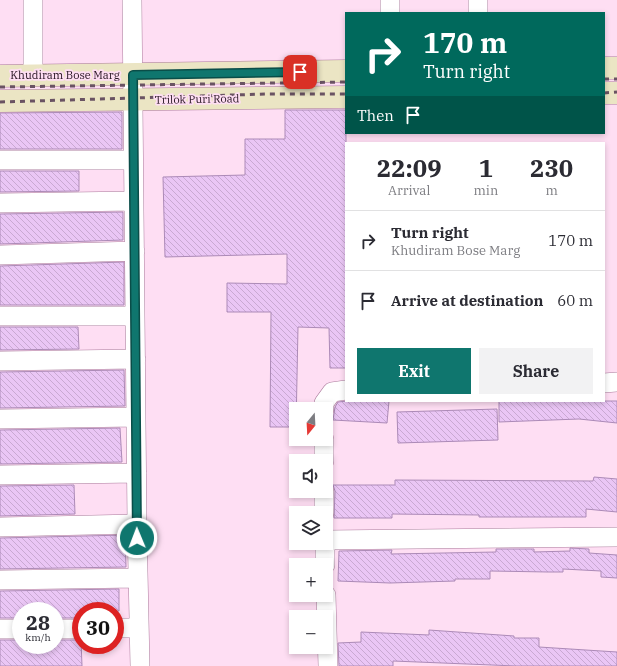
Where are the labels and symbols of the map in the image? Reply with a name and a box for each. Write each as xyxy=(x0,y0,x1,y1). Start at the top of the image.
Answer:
pin xyxy=(283,55,317,89)
street label: Khudiram Bose Marg xyxy=(10,68,120,82)
street label: Trilok Puri Road xyxy=(155,91,240,107)
north arrow xyxy=(289,402,333,446)
position arrow xyxy=(116,517,158,559)
speed limit sign: 30 xyxy=(72,602,124,654)

